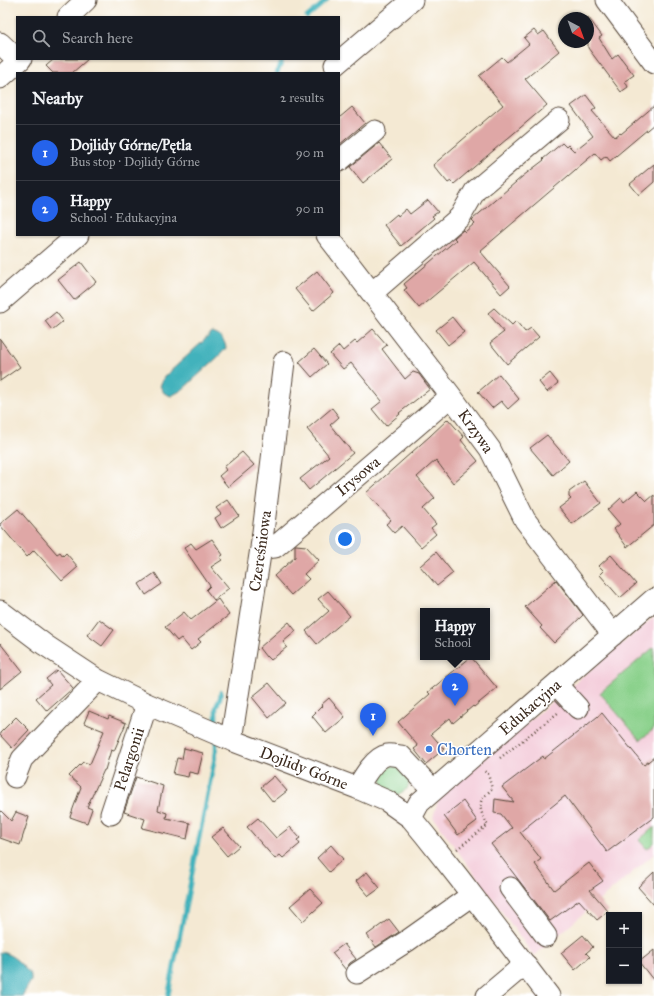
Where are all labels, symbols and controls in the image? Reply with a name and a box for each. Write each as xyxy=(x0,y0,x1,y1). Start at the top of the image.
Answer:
north arrow xyxy=(558,12,594,48)
search box xyxy=(16,16,340,60)
icon: search xyxy=(30,27,52,49)
text: Search here xyxy=(62,29,133,47)
text: Nearby xyxy=(32,88,83,109)
text: 2 results xyxy=(280,90,324,106)
text: Dojlidy Górne/Pętla xyxy=(70,136,192,154)
text: 1 xyxy=(42,145,48,161)
text: 90 m xyxy=(296,145,324,161)
text: Bus stop · Dojlidy Górne xyxy=(70,154,200,170)
text: Happy xyxy=(70,192,111,210)
text: 2 xyxy=(42,201,48,217)
text: 90 m xyxy=(296,201,324,217)
text: School · Edukacyjna xyxy=(70,210,177,226)
street label: Krzywa xyxy=(454,405,498,457)
street label: Irysowa xyxy=(332,452,384,500)
street label: Czereśniowa xyxy=(245,509,275,593)
your location xyxy=(335,529,355,549)
popup xyxy=(420,608,490,660)
text: Happy xyxy=(434,617,476,635)
text: School xyxy=(434,635,471,651)
pin: 2 xyxy=(442,673,468,706)
street label: Edukacyjna xyxy=(495,675,565,739)
pin: 1 xyxy=(360,703,386,736)
street label: Pelargonii xyxy=(110,724,149,793)
place label: Chorten xyxy=(437,740,492,759)
street label: Dojlidy Górne xyxy=(257,742,351,794)
marker: Chorten xyxy=(424,744,434,754)
map controls xyxy=(606,912,642,984)
button: + xyxy=(606,912,642,948)
button: − xyxy=(606,948,642,984)

